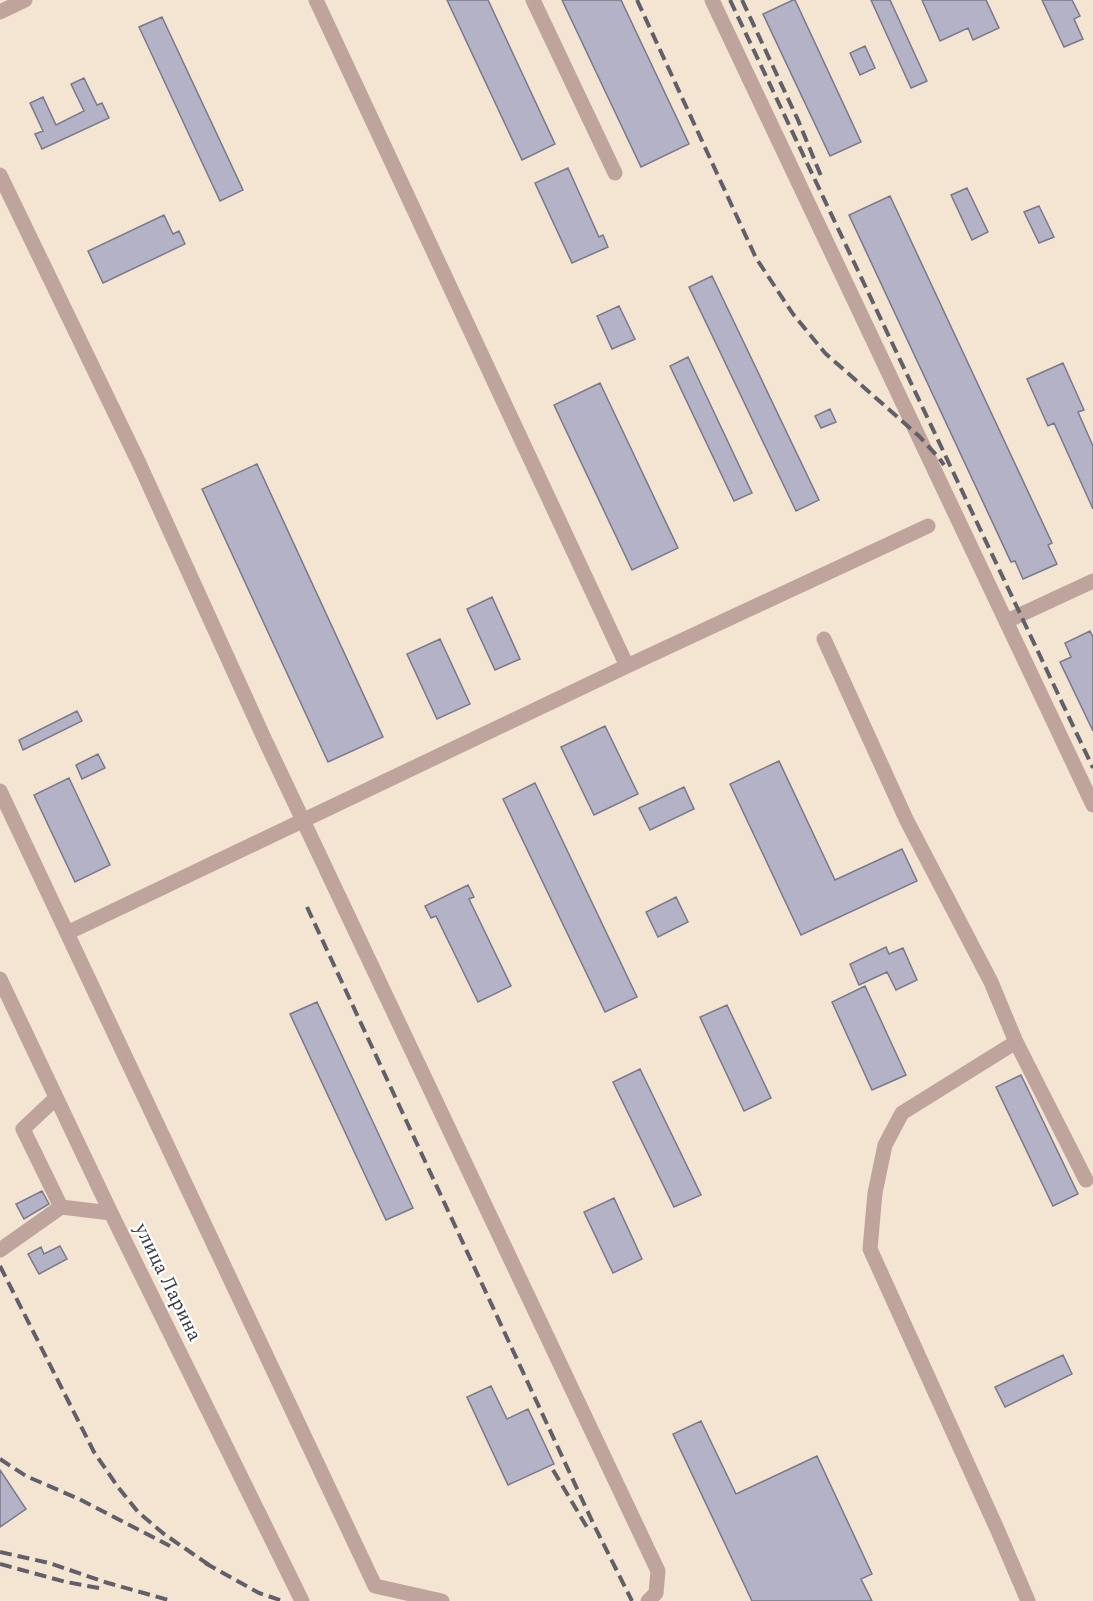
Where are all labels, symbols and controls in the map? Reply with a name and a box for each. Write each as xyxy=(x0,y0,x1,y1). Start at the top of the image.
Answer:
street label: улица Ларина xyxy=(126,1217,210,1346)

